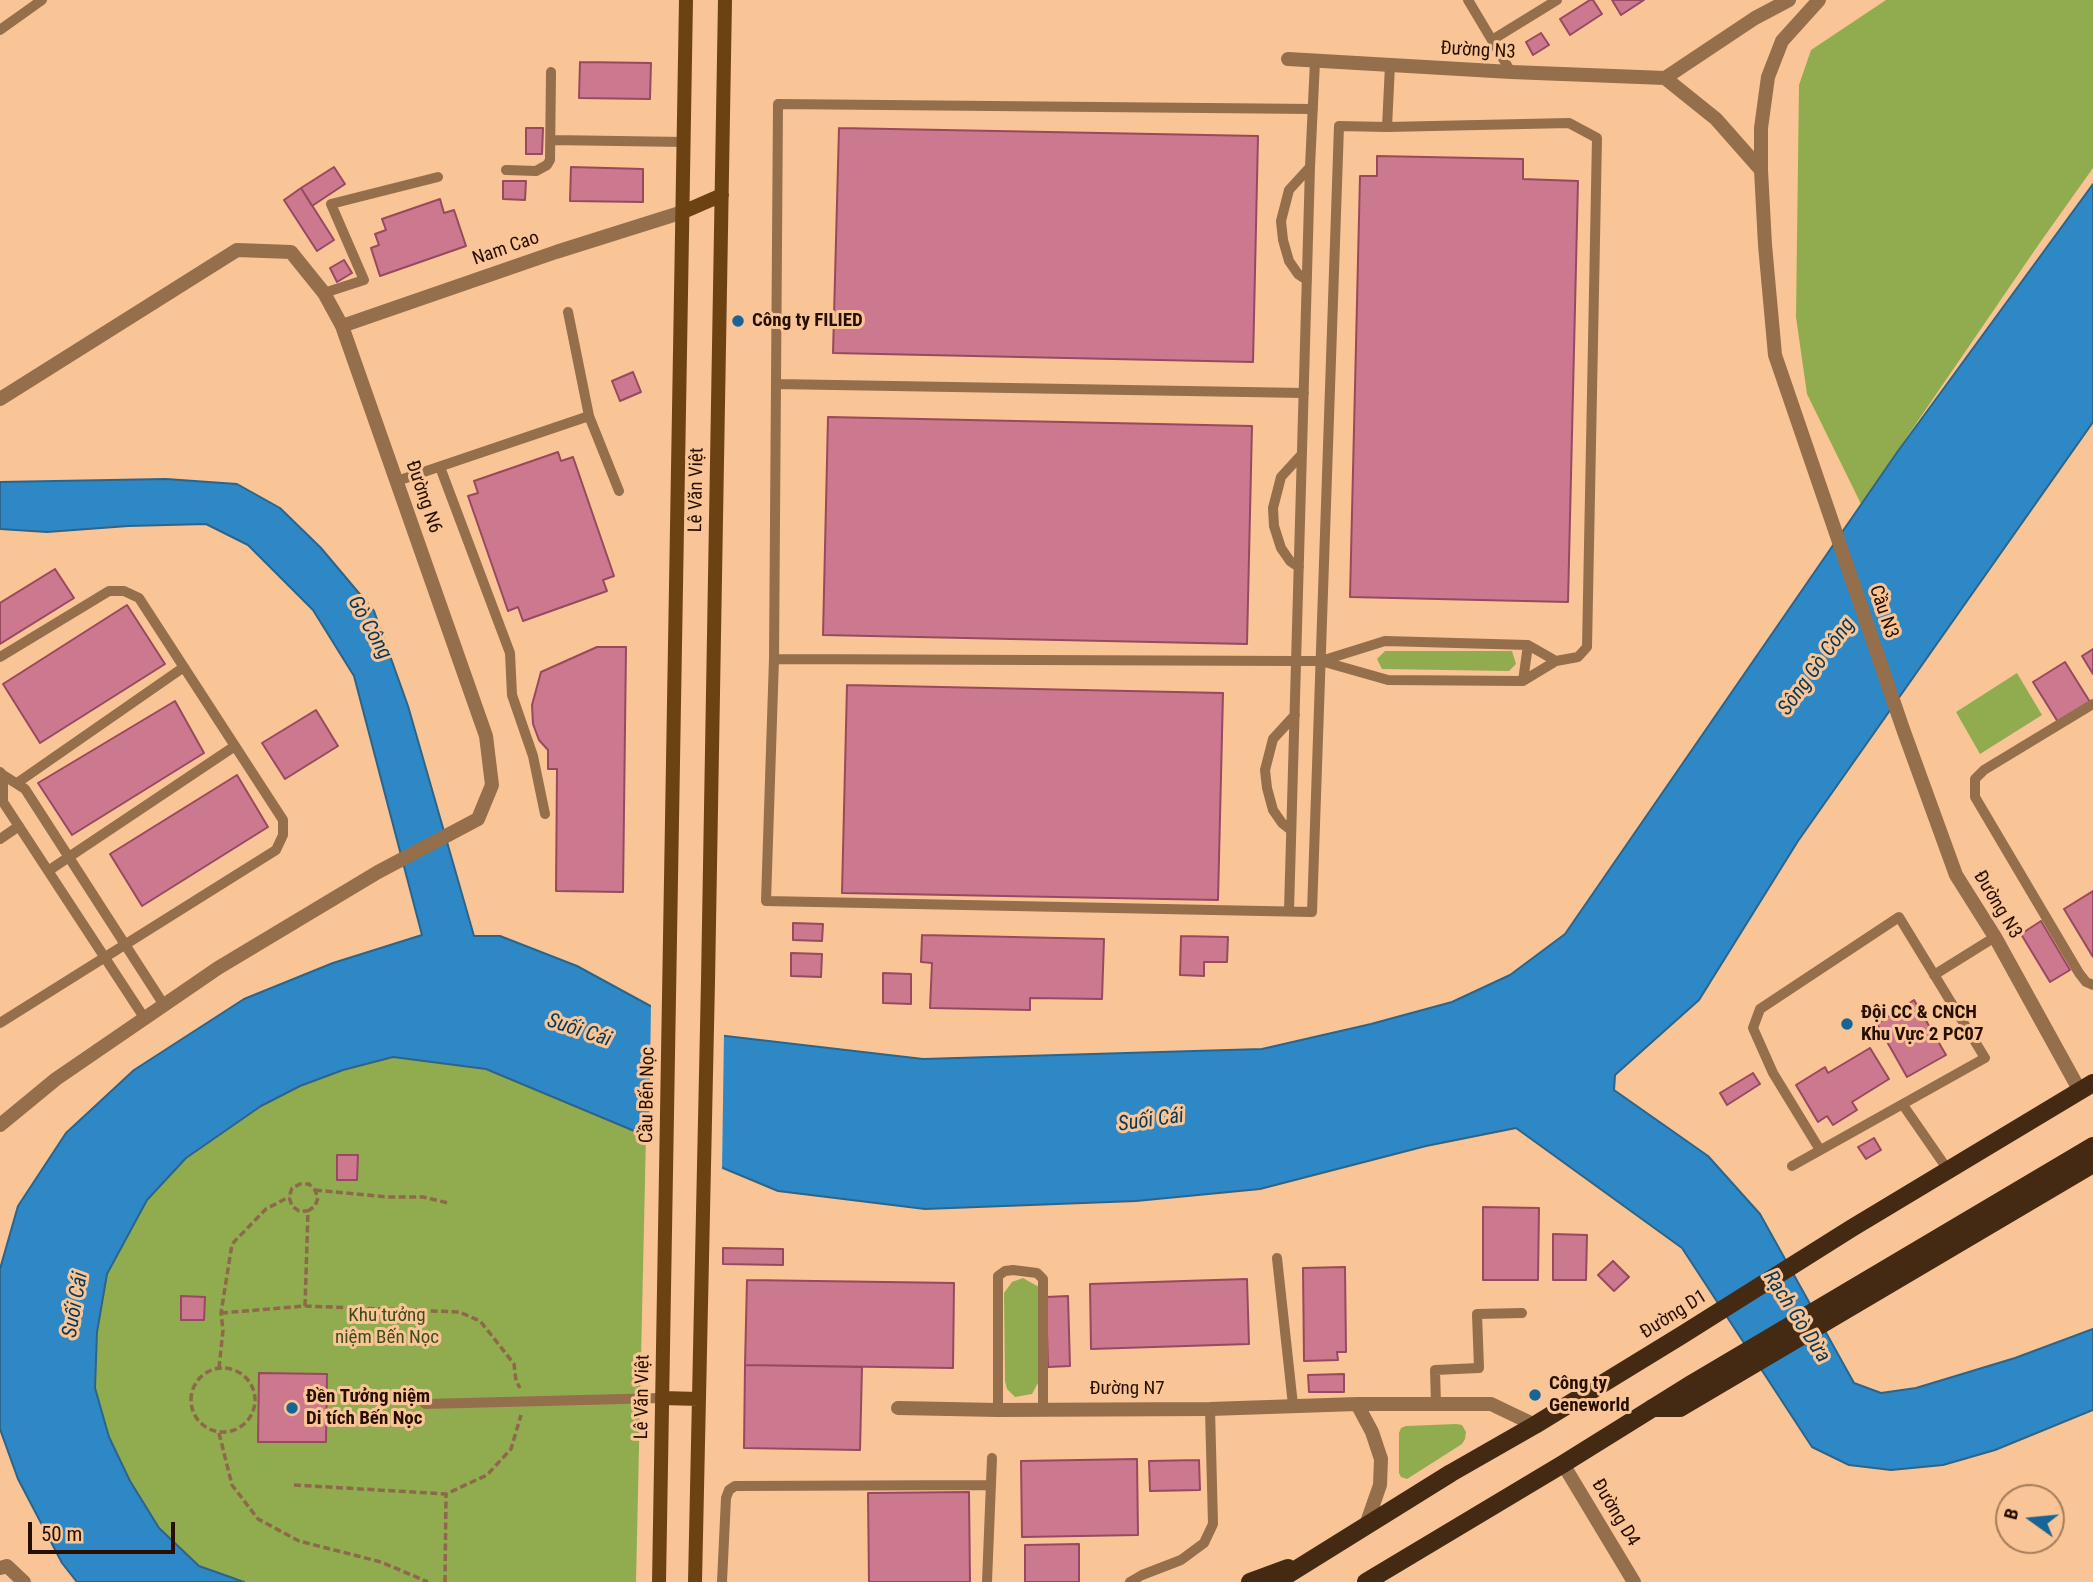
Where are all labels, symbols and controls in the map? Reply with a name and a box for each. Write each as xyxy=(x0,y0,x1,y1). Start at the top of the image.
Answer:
street label: Đường N3 xyxy=(1440,38,1516,64)
street label: Nam Cao xyxy=(470,227,542,271)
place label: Công ty FILIED xyxy=(752,310,863,332)
marker: Công ty FILIED xyxy=(730,313,746,329)
street label: Lê Văn Việt xyxy=(685,447,709,533)
street label: Đường N6 xyxy=(400,458,446,536)
street label: Cầu N3 xyxy=(1863,582,1903,642)
water label: Gò Công xyxy=(341,592,397,664)
water label: Sông Gò Công xyxy=(1773,613,1861,721)
street label: Đường N3 xyxy=(1968,867,2026,943)
place label: Đội CC & CNCH Khu Vực 2 PC07 xyxy=(1861,1002,1983,1046)
water label: Suối Cái xyxy=(544,1009,614,1053)
marker: Đội CC & CNCH Khu Vực 2 PC07 xyxy=(1839,1016,1855,1032)
street label: Cầu Bến Nọc xyxy=(636,1047,660,1143)
water label: Suối Cái xyxy=(1117,1104,1185,1138)
water label: Rạch Gò Dừa xyxy=(1757,1266,1835,1368)
water label: Suối Cái xyxy=(58,1270,94,1340)
street label: Đường D1 xyxy=(1636,1286,1712,1344)
park label: Khu tưởng niệm Bến Nọc xyxy=(335,1305,439,1349)
street label: Lê Văn Việt xyxy=(631,1354,655,1440)
place label: Công ty Geneworld xyxy=(1549,1373,1630,1417)
street label: Đường N7 xyxy=(1089,1378,1165,1400)
place label: Đền Tưởng niệm Di tích Bến Nọc xyxy=(306,1386,430,1430)
marker: Công ty Geneworld xyxy=(1527,1387,1543,1403)
marker: Đền Tưởng niệm Di tích Bến Nọc xyxy=(284,1400,300,1416)
street label: Đường D4 xyxy=(1586,1475,1644,1551)
north arrow xyxy=(1995,1484,2065,1554)
text: B xyxy=(1999,1506,2024,1522)
scale bar xyxy=(32,1508,178,1552)
text: 50 m xyxy=(41,1522,82,1546)

